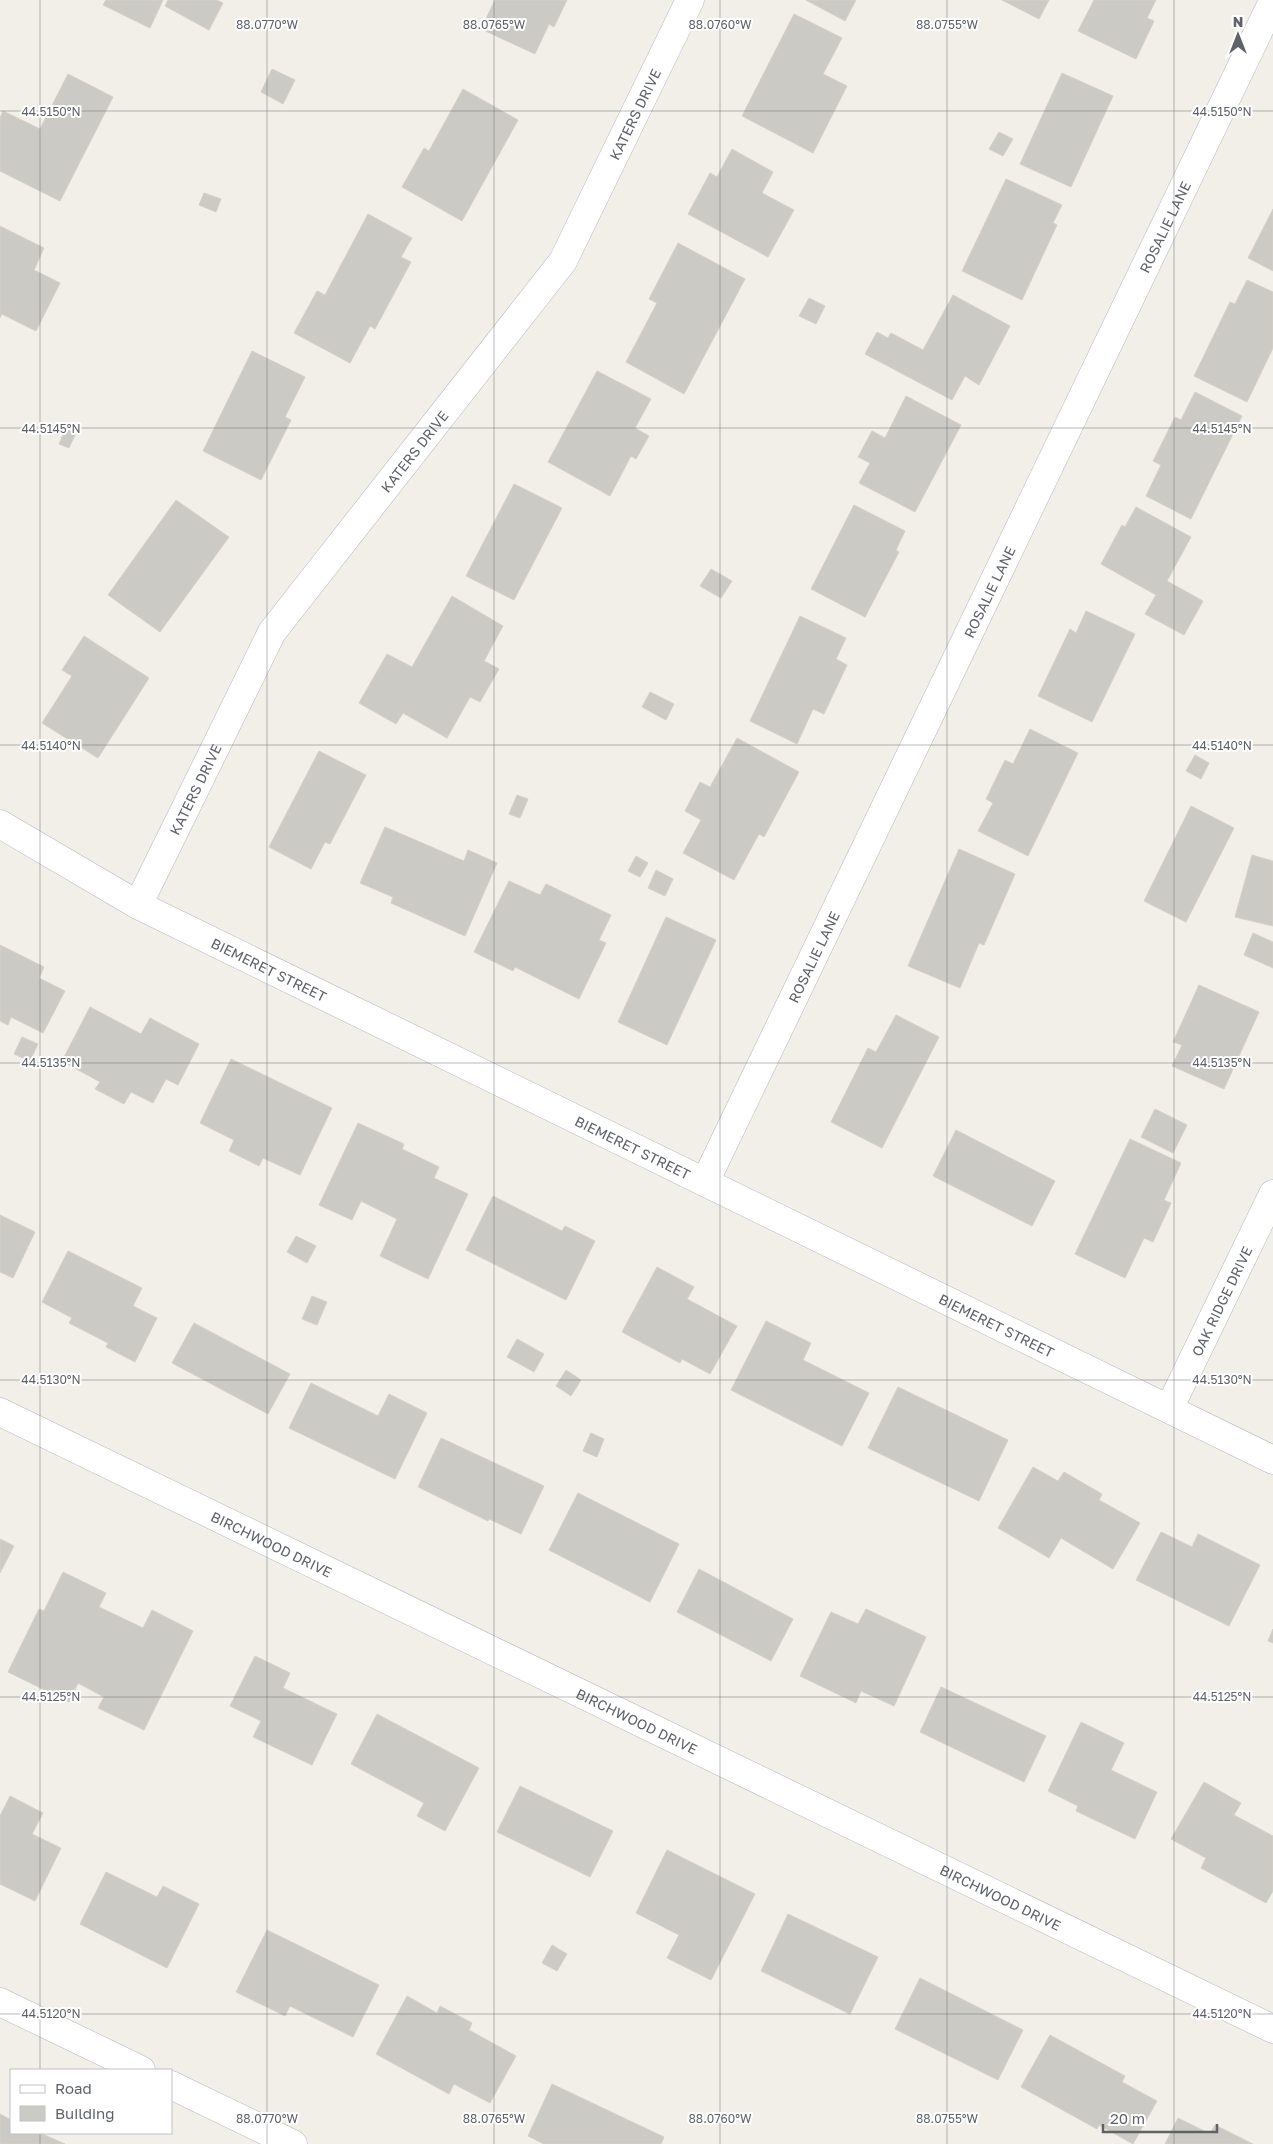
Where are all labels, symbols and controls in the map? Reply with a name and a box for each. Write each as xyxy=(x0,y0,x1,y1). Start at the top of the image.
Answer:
north arrow xyxy=(1213,10,1263,60)
text: N xyxy=(1233,13,1243,30)
text: 88.0770°W xyxy=(236,17,298,32)
text: 88.0765°W xyxy=(463,17,526,32)
text: 88.0760°W xyxy=(689,17,752,32)
text: 88.0755°W xyxy=(916,17,979,32)
street label: KATERS DRIVE xyxy=(605,66,664,162)
text: 44.5150°N xyxy=(21,104,81,119)
text: 44.5150°N xyxy=(1192,104,1252,119)
street label: ROSALIE LANE xyxy=(1135,178,1194,275)
street label: KATERS DRIVE xyxy=(377,407,451,495)
text: 44.5145°N xyxy=(21,421,81,436)
text: 44.5145°N xyxy=(1192,421,1252,436)
street label: ROSALIE LANE xyxy=(960,543,1018,640)
text: 44.5140°N xyxy=(21,738,81,753)
text: 44.5140°N xyxy=(1192,738,1252,753)
street label: KATERS DRIVE xyxy=(165,741,224,837)
street label: ROSALIE LANE xyxy=(784,908,843,1005)
street label: BIEMERET STREET xyxy=(209,934,330,1005)
text: 44.5135°N xyxy=(22,1055,80,1070)
text: 44.5135°N xyxy=(1193,1055,1251,1070)
street label: BIEMERET STREET xyxy=(573,1112,694,1183)
street label: OAK RIDGE DRIVE xyxy=(1187,1243,1255,1359)
street label: BIEMERET STREET xyxy=(936,1290,1058,1360)
text: 44.5130°N xyxy=(21,1372,81,1387)
text: 44.5130°N xyxy=(1192,1372,1252,1387)
street label: BIRCHWOOD DRIVE xyxy=(208,1507,335,1580)
street label: BIRCHWOOD DRIVE xyxy=(574,1684,700,1757)
text: 44.5125°N xyxy=(22,1689,80,1704)
text: 44.5125°N xyxy=(1193,1689,1251,1704)
street label: BIRCHWOOD DRIVE xyxy=(937,1860,1064,1934)
text: 44.5120°N xyxy=(21,2006,81,2021)
text: 44.5120°N xyxy=(1192,2006,1252,2021)
legend xyxy=(10,2069,172,2134)
text: Road xyxy=(55,2079,92,2097)
scale bar xyxy=(1103,2102,1217,2134)
text: Building xyxy=(55,2104,115,2122)
text: 20 m xyxy=(1110,2109,1145,2127)
text: 88.0770°W xyxy=(236,2111,298,2126)
text: 88.0765°W xyxy=(463,2111,526,2126)
text: 88.0760°W xyxy=(689,2111,752,2126)
text: 88.0755°W xyxy=(916,2111,979,2126)

